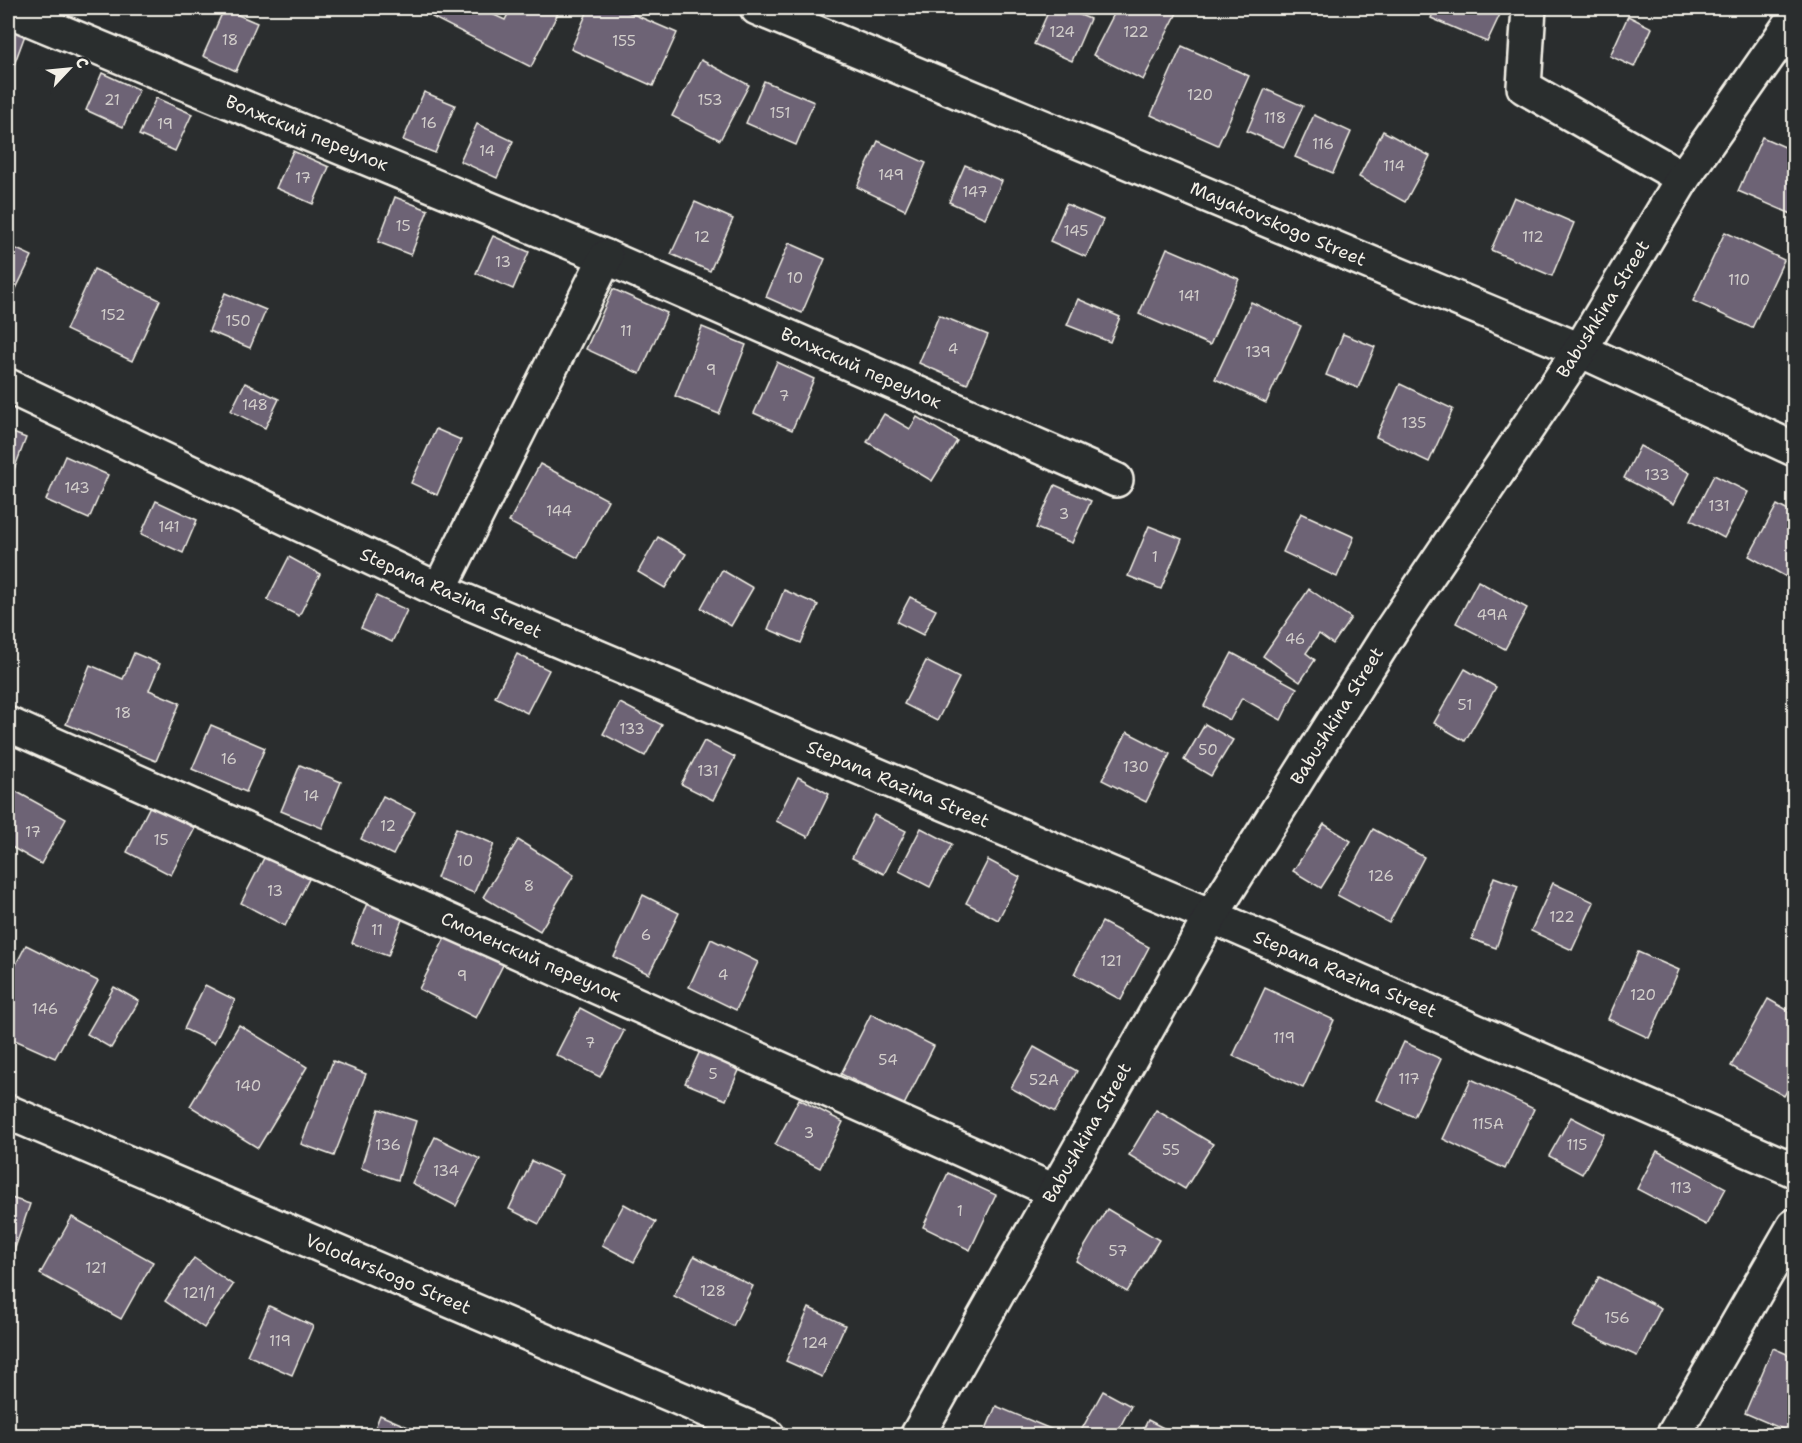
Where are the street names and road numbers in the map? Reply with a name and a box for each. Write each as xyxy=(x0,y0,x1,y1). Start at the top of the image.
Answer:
street label: Волжский переулок xyxy=(222,89,392,177)
street label: Mayakovskogo Street xyxy=(1186,176,1370,272)
street label: Babushkina Street xyxy=(1551,235,1655,382)
street label: Волжский переулок xyxy=(777,322,946,414)
street label: Stepana Razina Street xyxy=(356,542,546,644)
street label: Babushkina Street xyxy=(1285,642,1389,789)
street label: Stepana Razina Street xyxy=(803,735,993,833)
street label: Смоленский переулок xyxy=(437,906,625,1008)
street label: Stepana Razina Street xyxy=(1250,925,1440,1023)
street label: Babushkina Street xyxy=(1037,1058,1137,1207)
street label: Volodarskogo Street xyxy=(302,1228,475,1320)

